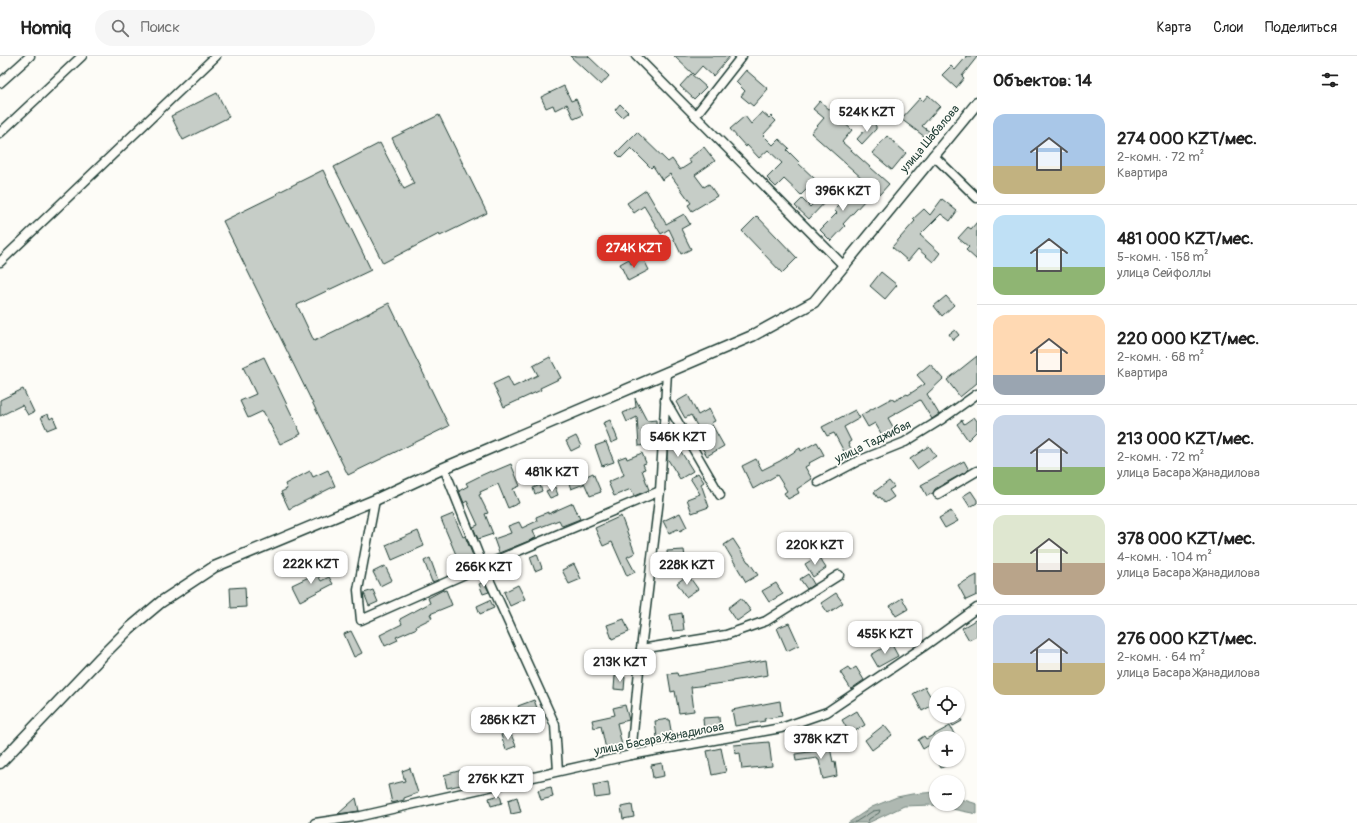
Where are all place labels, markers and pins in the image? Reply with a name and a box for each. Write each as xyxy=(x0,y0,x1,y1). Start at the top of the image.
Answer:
pin: 524K KZT xyxy=(826,99,908,133)
pin: 396K KZT xyxy=(802,178,884,212)
pin: 274K KZT xyxy=(593,235,675,269)
pin: 546K KZT xyxy=(637,424,719,458)
pin: 481K KZT xyxy=(511,459,593,493)
pin: 220K KZT xyxy=(774,532,856,566)
pin: 222K KZT xyxy=(270,551,352,585)
pin: 228K KZT xyxy=(646,552,728,586)
pin: 266K KZT xyxy=(443,554,525,588)
pin: 455K KZT xyxy=(844,621,926,655)
pin: 213K KZT xyxy=(579,649,661,683)
pin: 286K KZT xyxy=(467,707,549,741)
pin: 378K KZT xyxy=(780,726,862,760)
pin: 276K KZT xyxy=(455,766,537,800)

